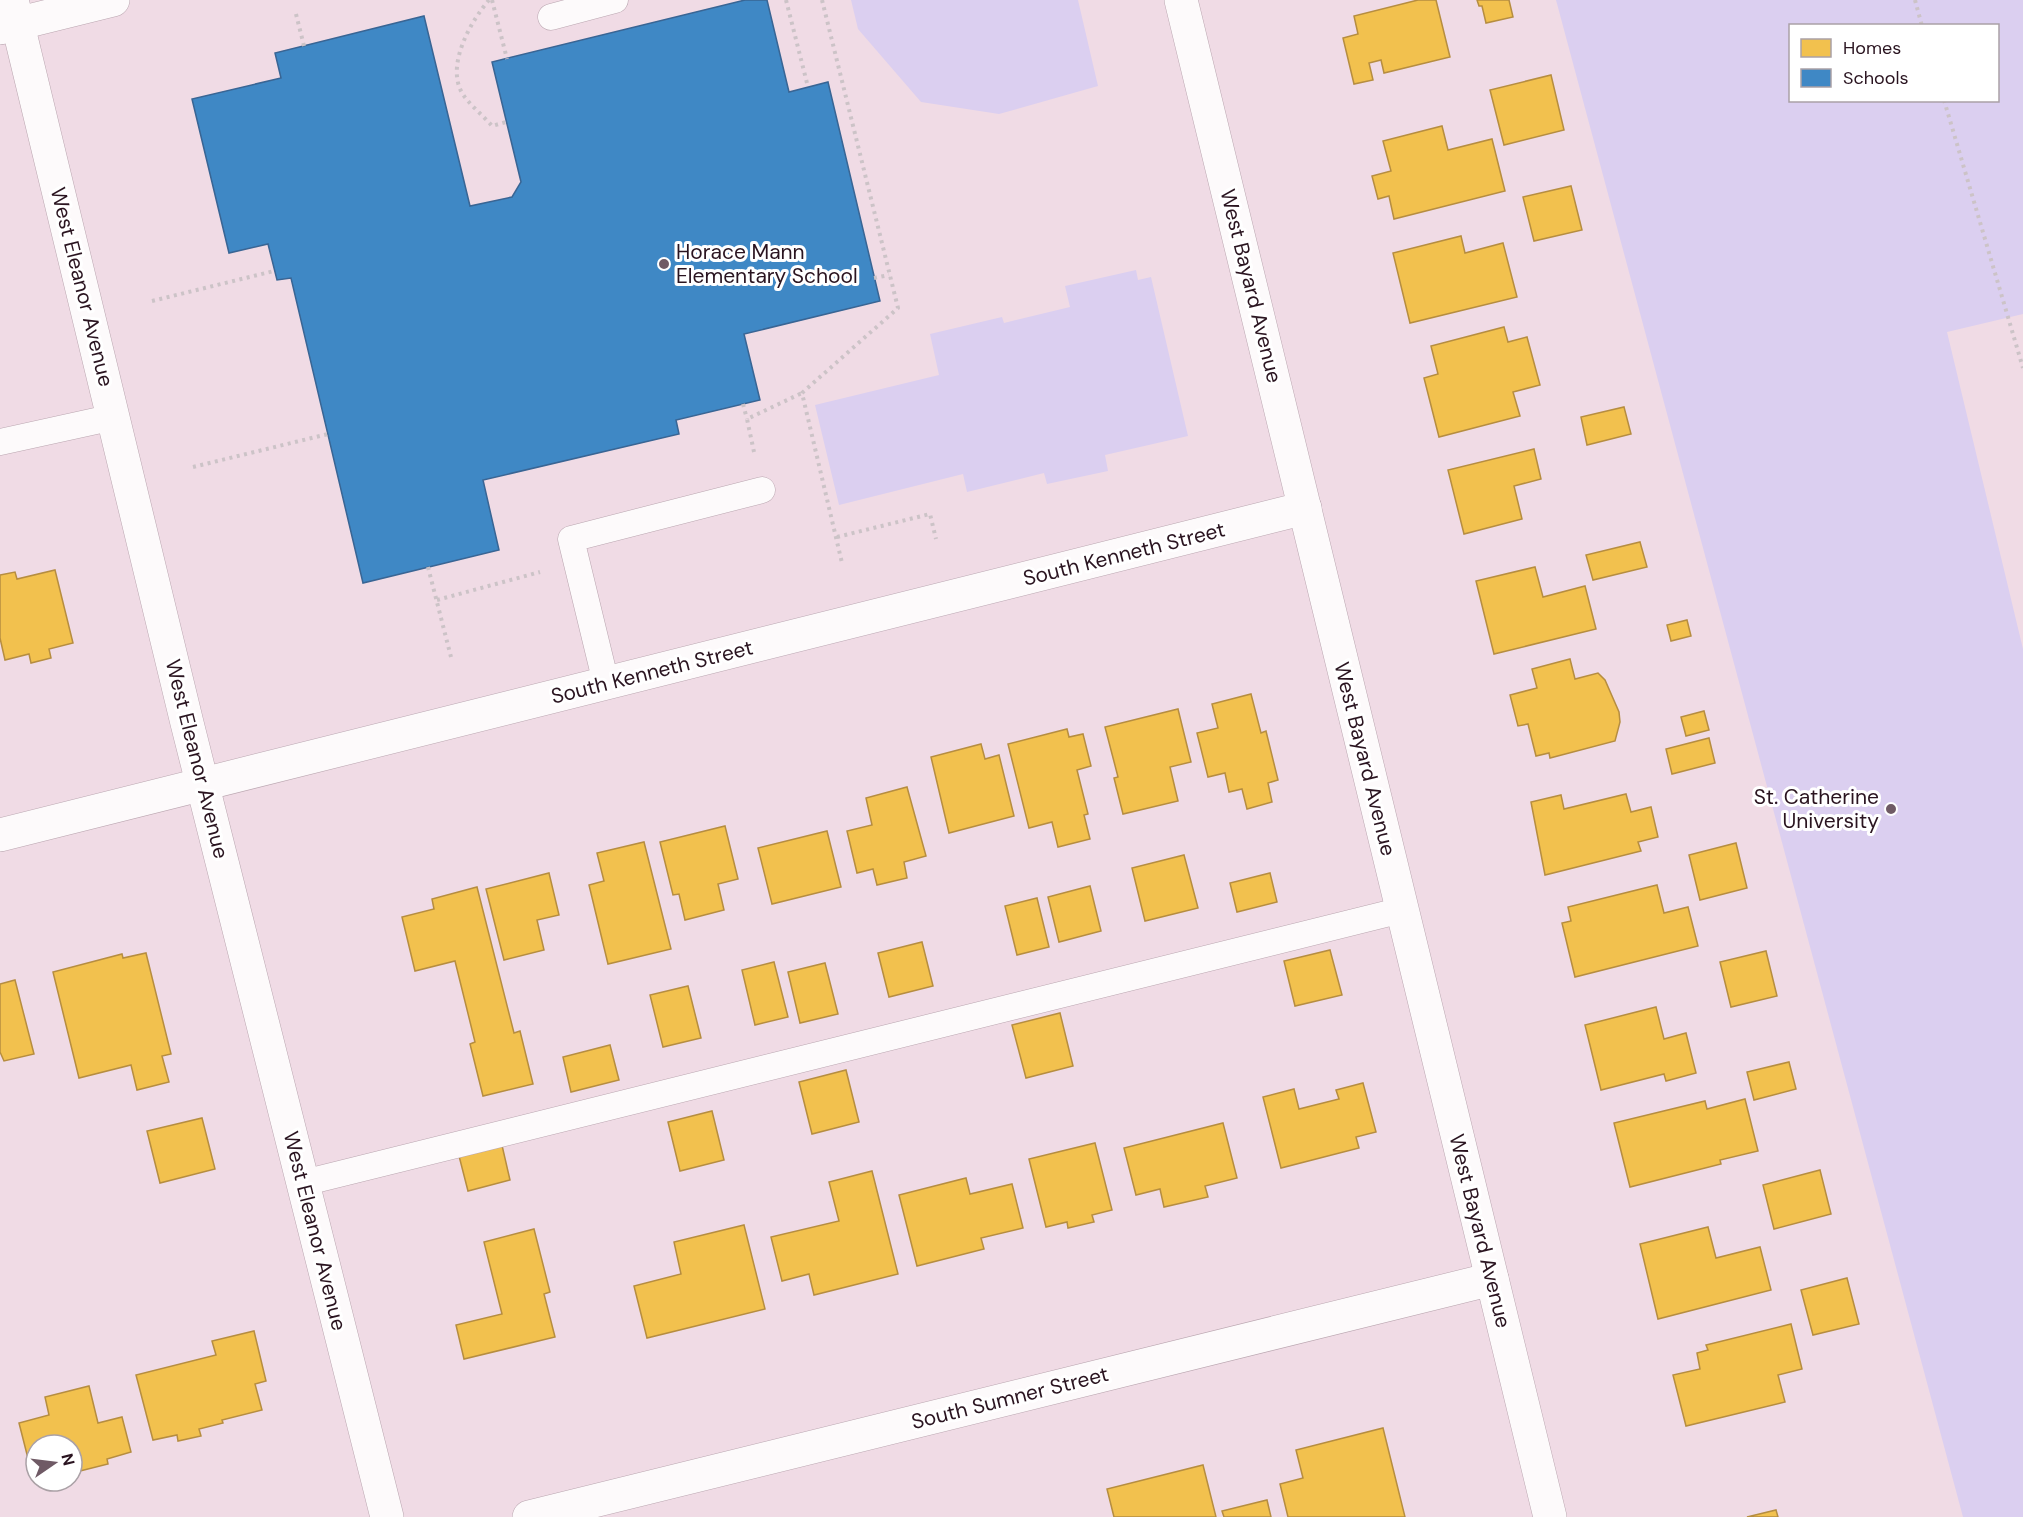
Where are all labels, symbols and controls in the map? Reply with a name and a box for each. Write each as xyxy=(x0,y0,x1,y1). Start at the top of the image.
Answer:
legend xyxy=(1789,24,1999,102)
text: Homes xyxy=(1843,36,1901,60)
text: Schools xyxy=(1843,66,1908,90)
street label: West Eleanor Avenue xyxy=(44,185,120,390)
street label: West Bayard Avenue xyxy=(1213,186,1289,386)
place label: Horace Mann Elementary School xyxy=(676,238,858,290)
marker: Horace Mann Elementary School xyxy=(657,257,671,271)
street label: South Kenneth Street xyxy=(1020,515,1228,593)
street label: South Kenneth Street xyxy=(548,633,756,711)
street label: West Eleanor Avenue xyxy=(159,657,235,862)
street label: West Bayard Avenue xyxy=(1327,659,1403,859)
place label: St. Catherine University xyxy=(1754,783,1879,835)
marker: St. Catherine University xyxy=(1884,802,1898,816)
street label: West Eleanor Avenue xyxy=(277,1129,353,1334)
street label: West Bayard Avenue xyxy=(1442,1131,1518,1331)
street label: South Sumner Street xyxy=(908,1360,1112,1436)
north arrow xyxy=(24,1433,84,1493)
text: N xyxy=(56,1451,80,1468)

